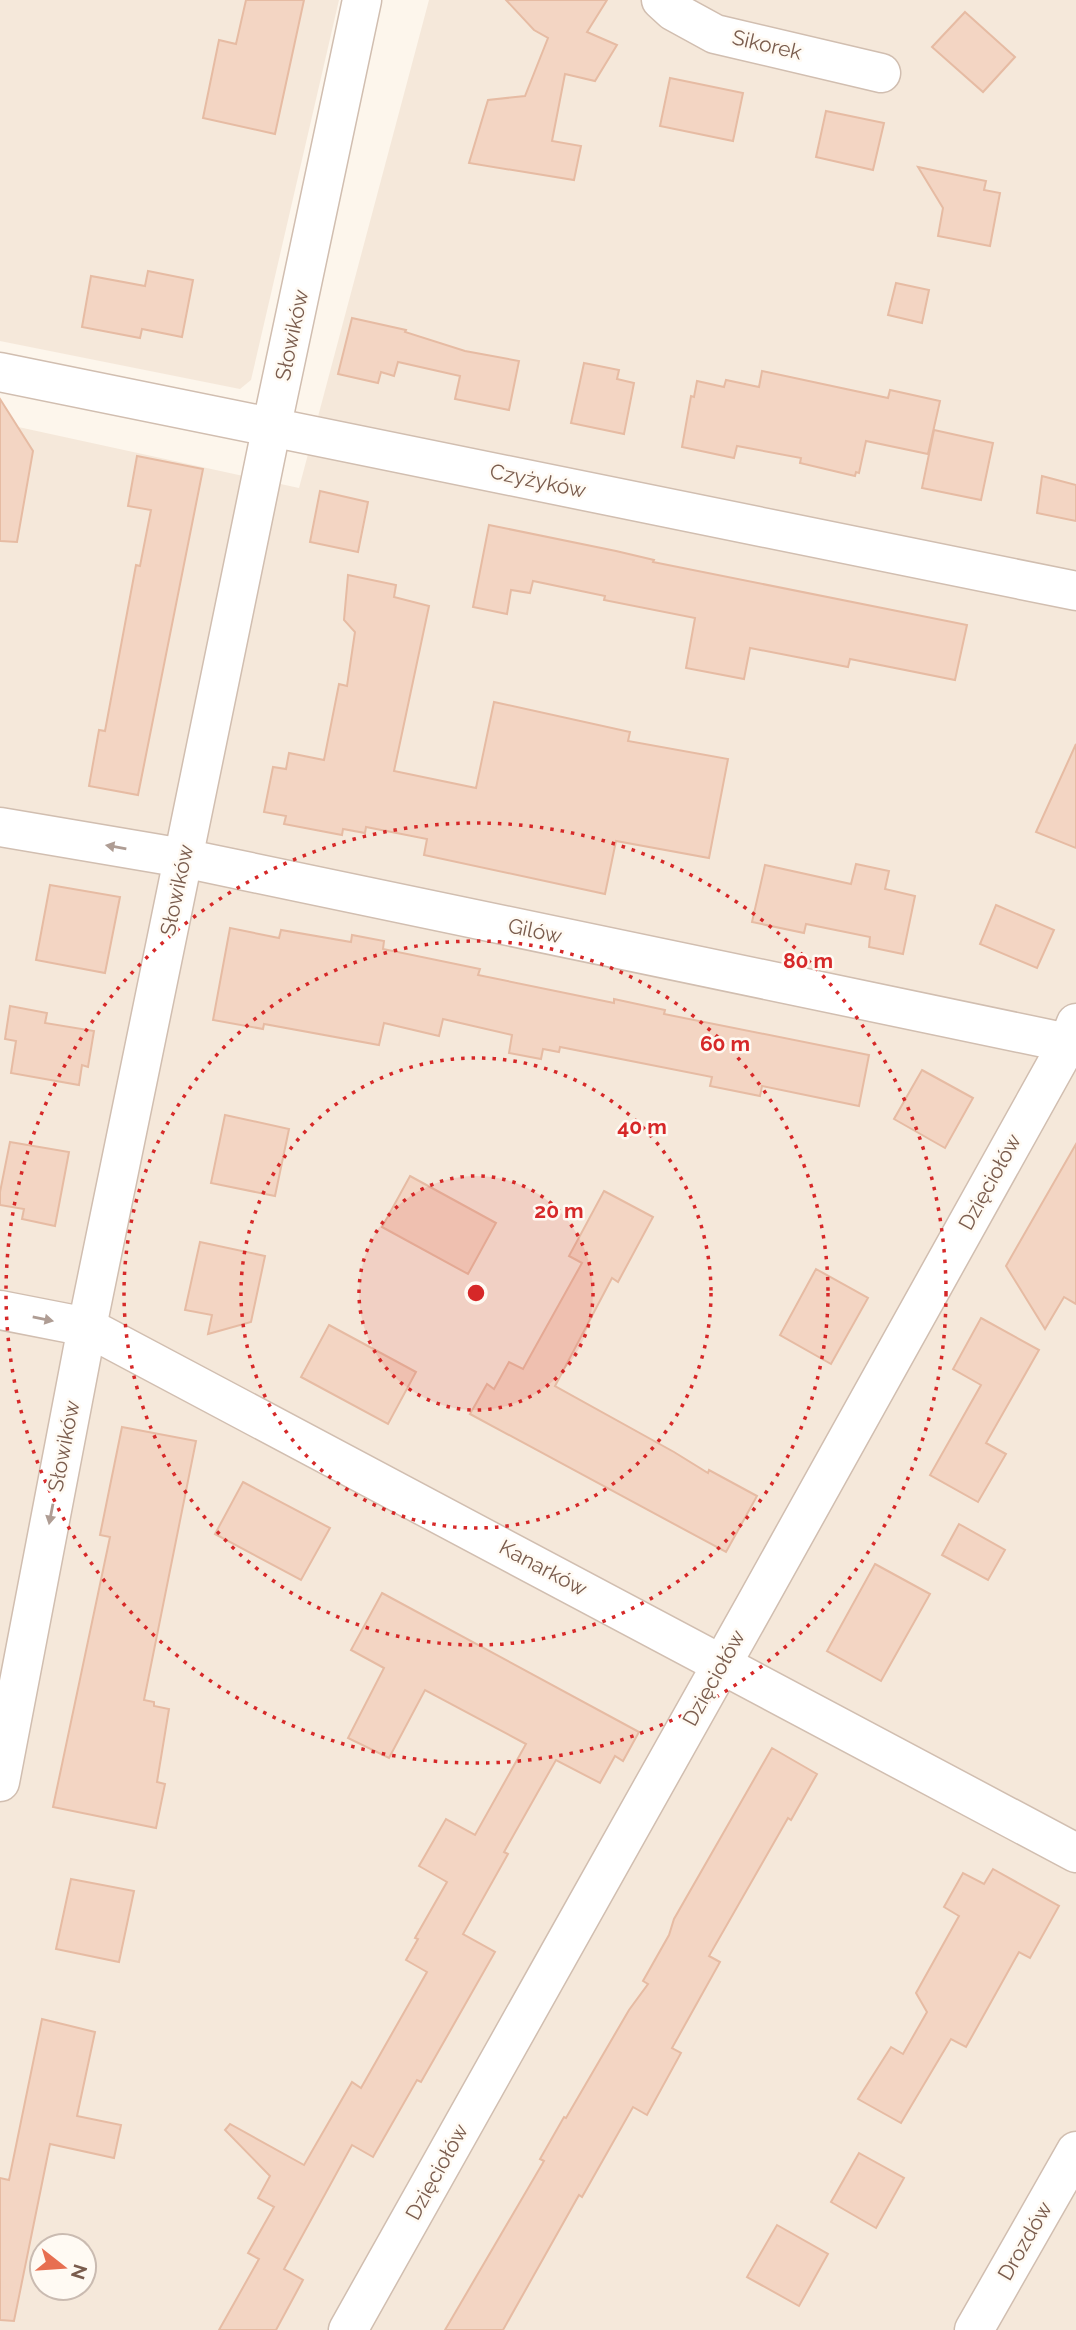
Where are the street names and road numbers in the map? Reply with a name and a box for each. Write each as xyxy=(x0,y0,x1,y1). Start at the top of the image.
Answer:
street label: Sikorek xyxy=(730,24,804,65)
street label: Słowików xyxy=(270,287,313,383)
street label: Czyżyków xyxy=(488,458,588,503)
street label: Słowików xyxy=(155,842,198,938)
street label: Gilów xyxy=(506,913,564,948)
street label: Dzięciołów xyxy=(953,1129,1026,1234)
street label: Słowików xyxy=(42,1398,85,1494)
street label: Kanarków xyxy=(495,1534,591,1601)
street label: Dzięciołów xyxy=(677,1625,750,1730)
street label: Dzięciołów xyxy=(400,2119,473,2224)
street label: Drozdów xyxy=(992,2197,1057,2285)

